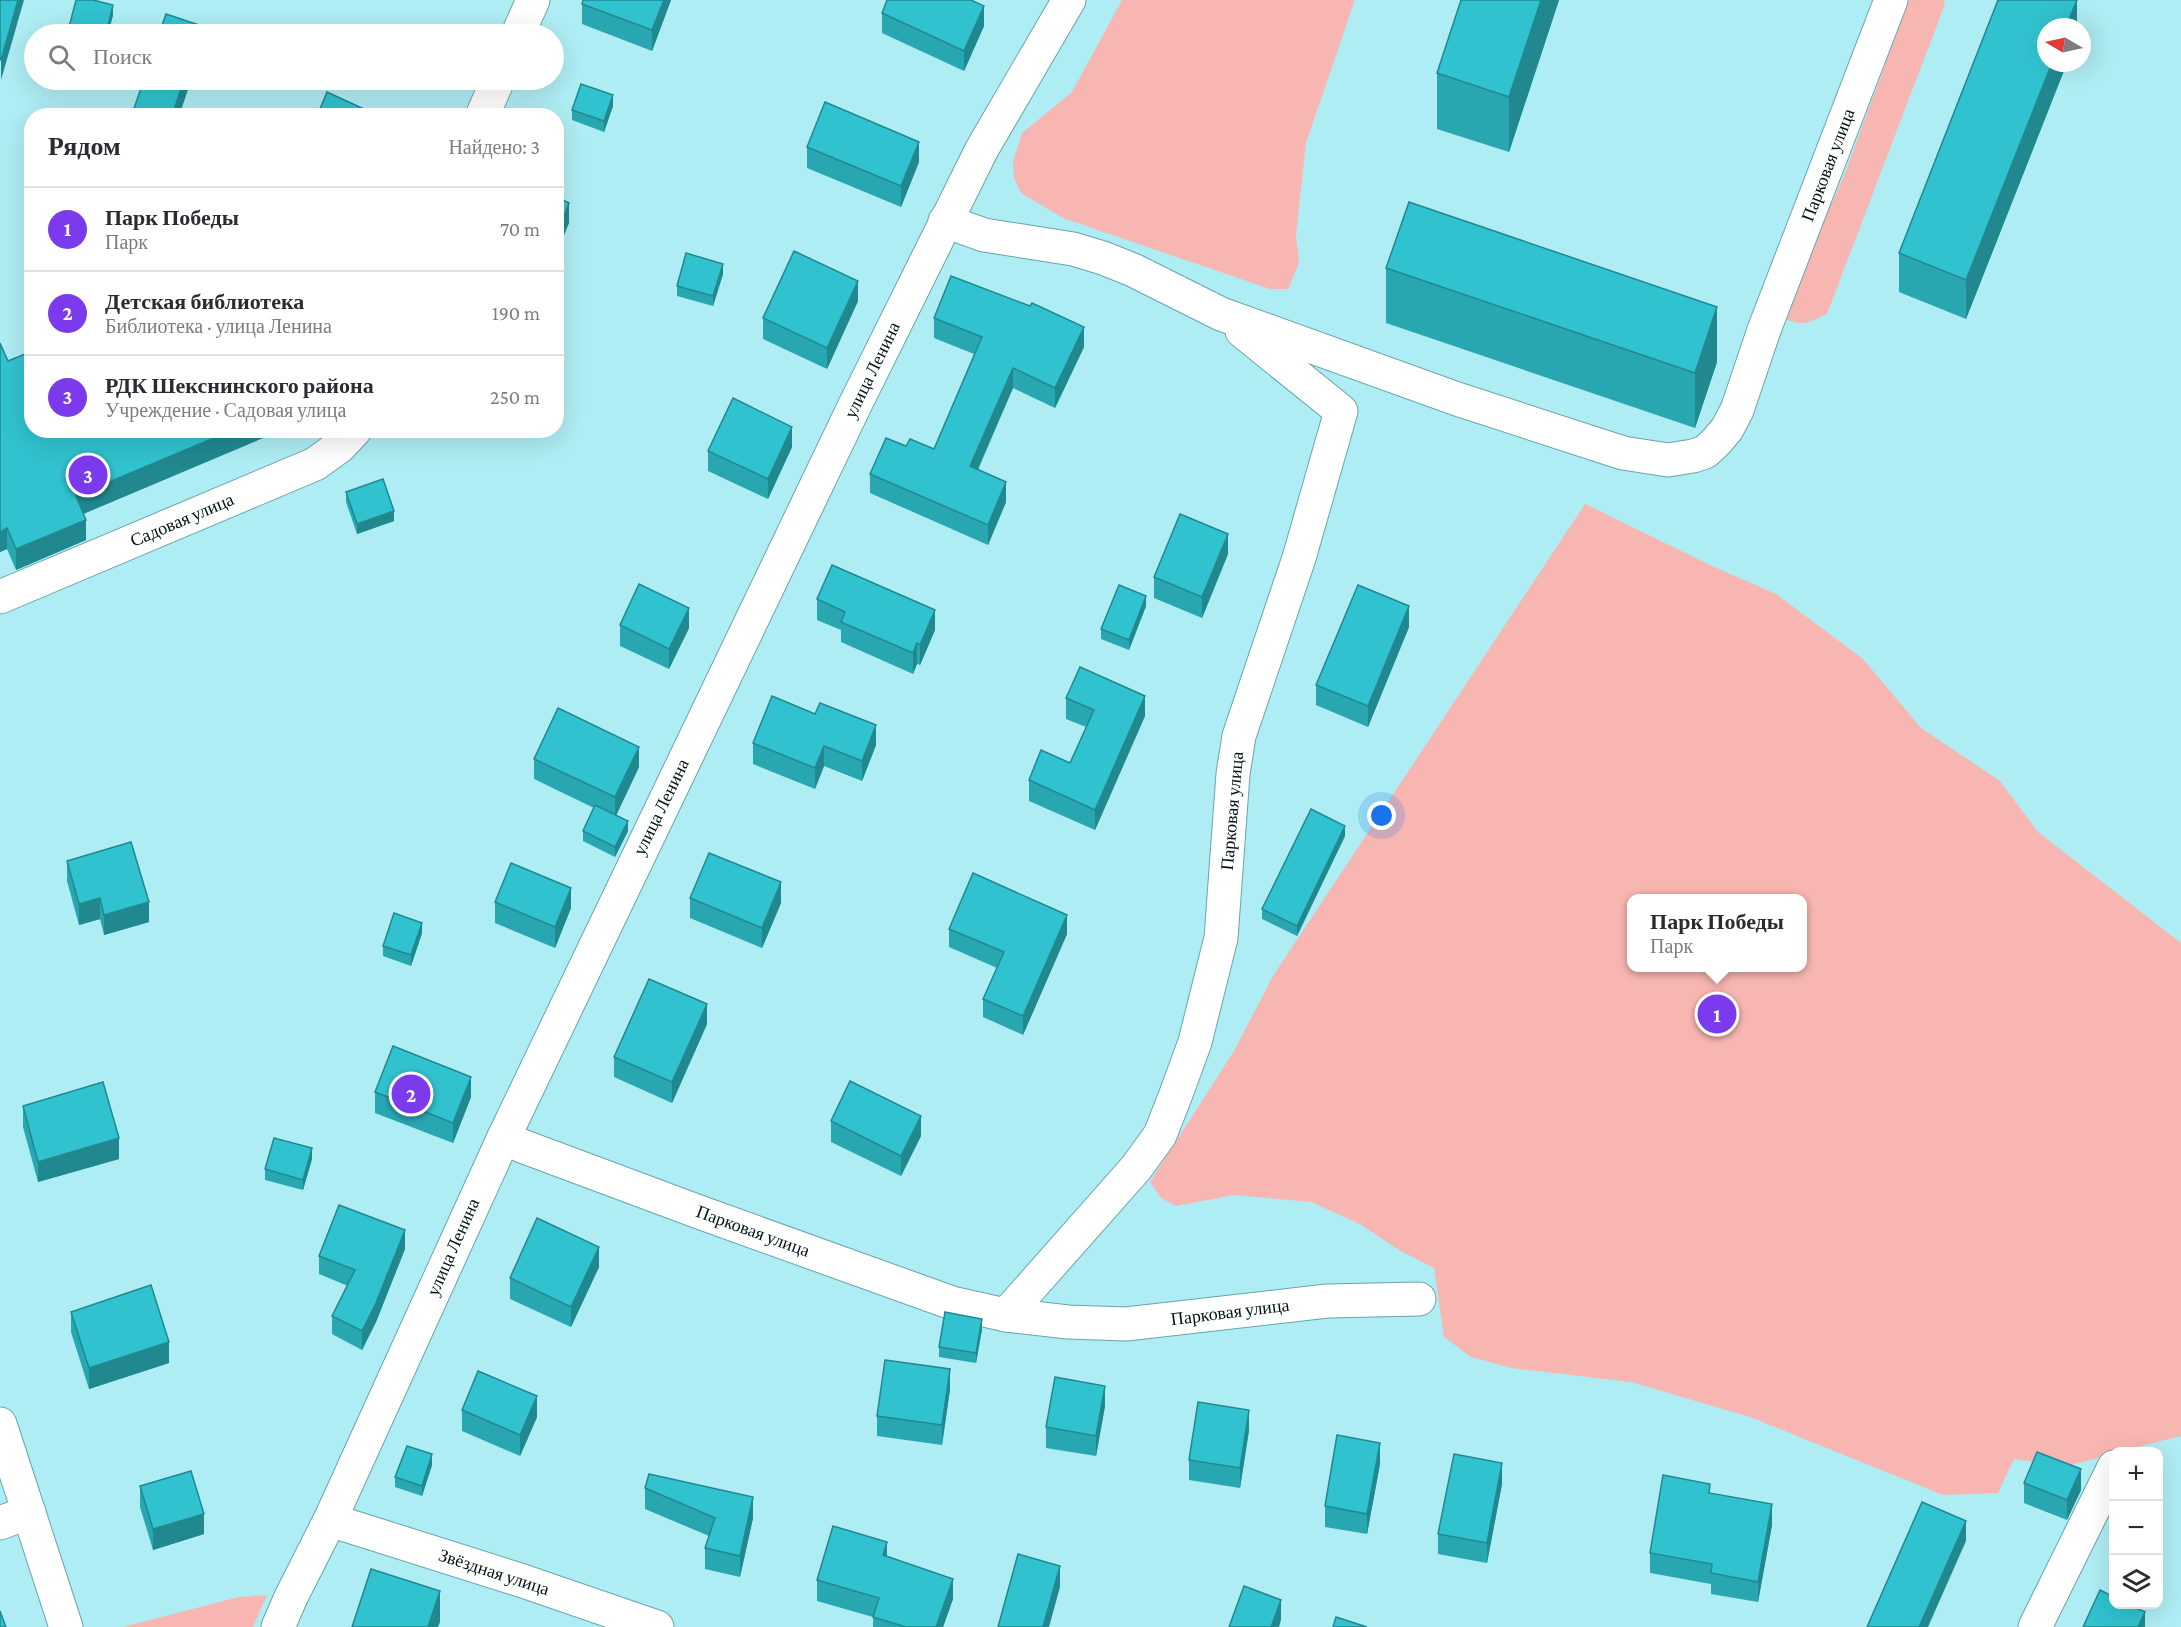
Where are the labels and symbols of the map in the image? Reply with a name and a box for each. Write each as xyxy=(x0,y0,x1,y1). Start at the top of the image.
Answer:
north arrow xyxy=(2037,18,2091,72)
street label: Парковая улица xyxy=(1797,106,1859,224)
street label: улица Ленина xyxy=(840,319,904,421)
pin: 3 xyxy=(68,452,107,498)
street label: Садовая улица xyxy=(127,489,237,551)
street label: Парковая улица xyxy=(1217,751,1247,871)
street label: улица Ленина xyxy=(629,756,693,858)
your location xyxy=(1367,801,1396,830)
pin: 1 xyxy=(1698,992,1736,1036)
pin: 2 xyxy=(392,1072,430,1116)
street label: улица Ленина xyxy=(423,1195,483,1299)
street label: Парковая улица xyxy=(694,1201,812,1261)
street label: Парковая улица xyxy=(1170,1295,1290,1329)
street label: Звёздная улица xyxy=(436,1545,552,1599)

